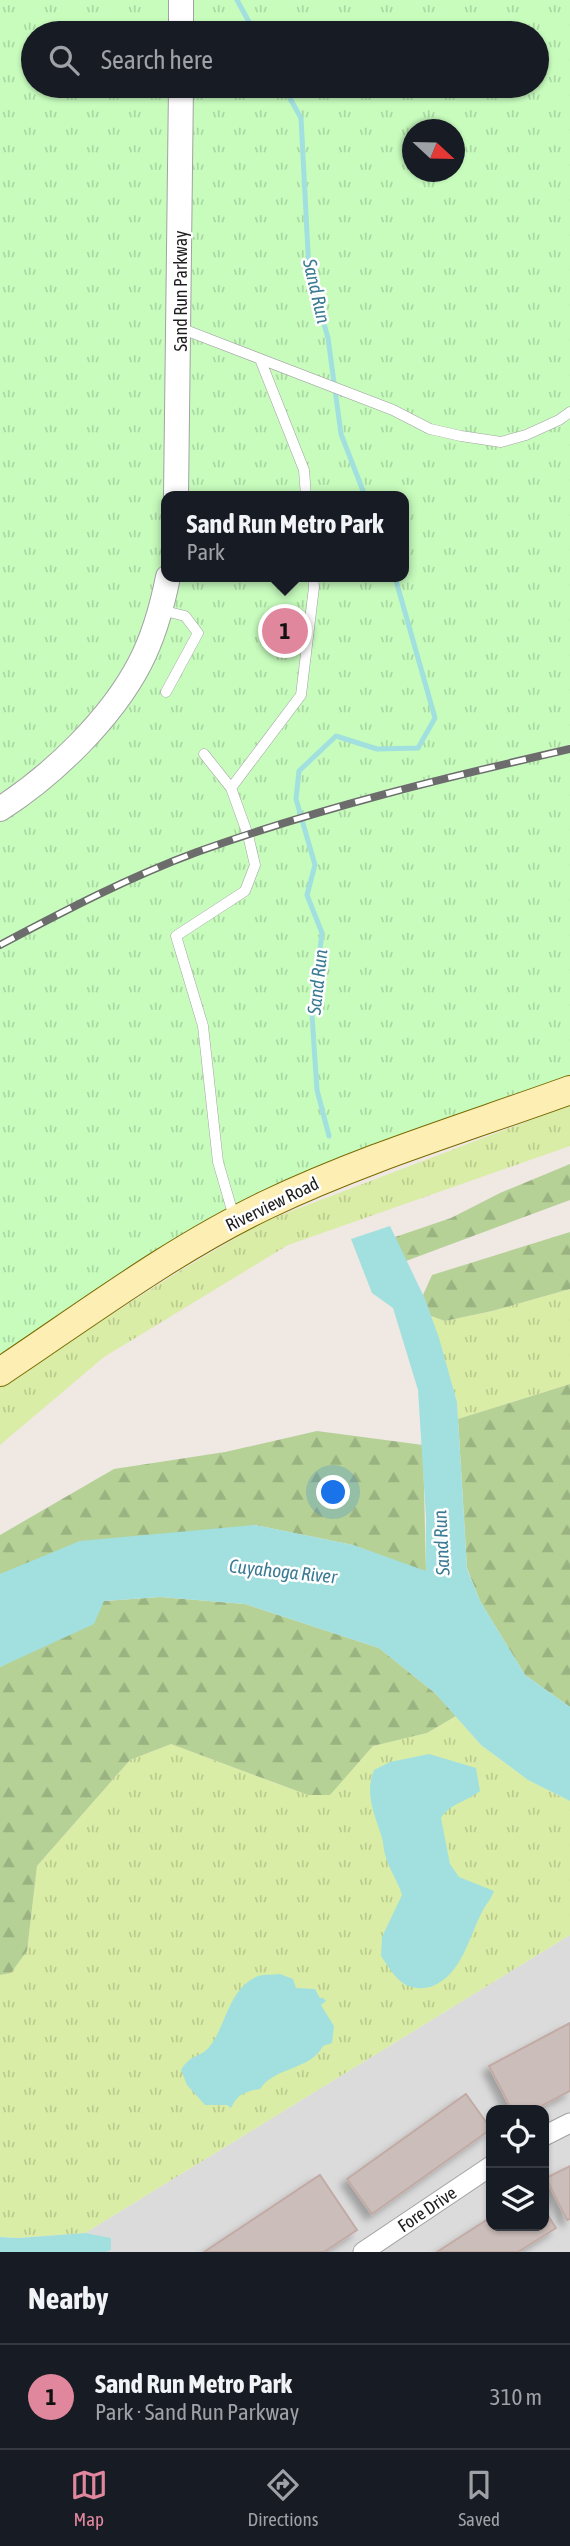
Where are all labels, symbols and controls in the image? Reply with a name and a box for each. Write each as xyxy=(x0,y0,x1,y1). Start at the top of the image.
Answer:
search box xyxy=(21,21,549,98)
icon: search xyxy=(45,41,83,79)
text: Search here xyxy=(101,45,213,75)
north arrow xyxy=(402,119,465,182)
street label: Sand Run Parkway xyxy=(170,231,191,351)
water label: Sand Run xyxy=(299,256,335,325)
popup xyxy=(161,491,409,582)
text: Sand Run Metro Park xyxy=(187,509,383,539)
text: Park xyxy=(187,539,225,565)
pin: 1 xyxy=(262,605,308,657)
water label: Sand Run xyxy=(303,948,331,1017)
street label: Riverview Road xyxy=(222,1172,322,1236)
your location xyxy=(316,1475,350,1509)
water label: Sand Run xyxy=(428,1510,454,1577)
water label: Cuyahoga River xyxy=(228,1554,339,1588)
map controls xyxy=(486,2105,549,2231)
button: locate xyxy=(486,2105,549,2168)
button: layers xyxy=(486,2168,549,2231)
street label: Fore Drive xyxy=(394,2182,460,2236)
text: Nearby xyxy=(28,2281,108,2315)
text: Sand Run Metro Park xyxy=(95,2369,292,2399)
text: 1 xyxy=(46,2384,56,2410)
text: 310 m xyxy=(490,2384,542,2410)
text: Park · Sand Run Parkway xyxy=(95,2399,299,2425)
tab: Map xyxy=(70,2466,108,2530)
tab: Directions xyxy=(248,2466,318,2530)
tab: Saved xyxy=(458,2466,500,2530)

